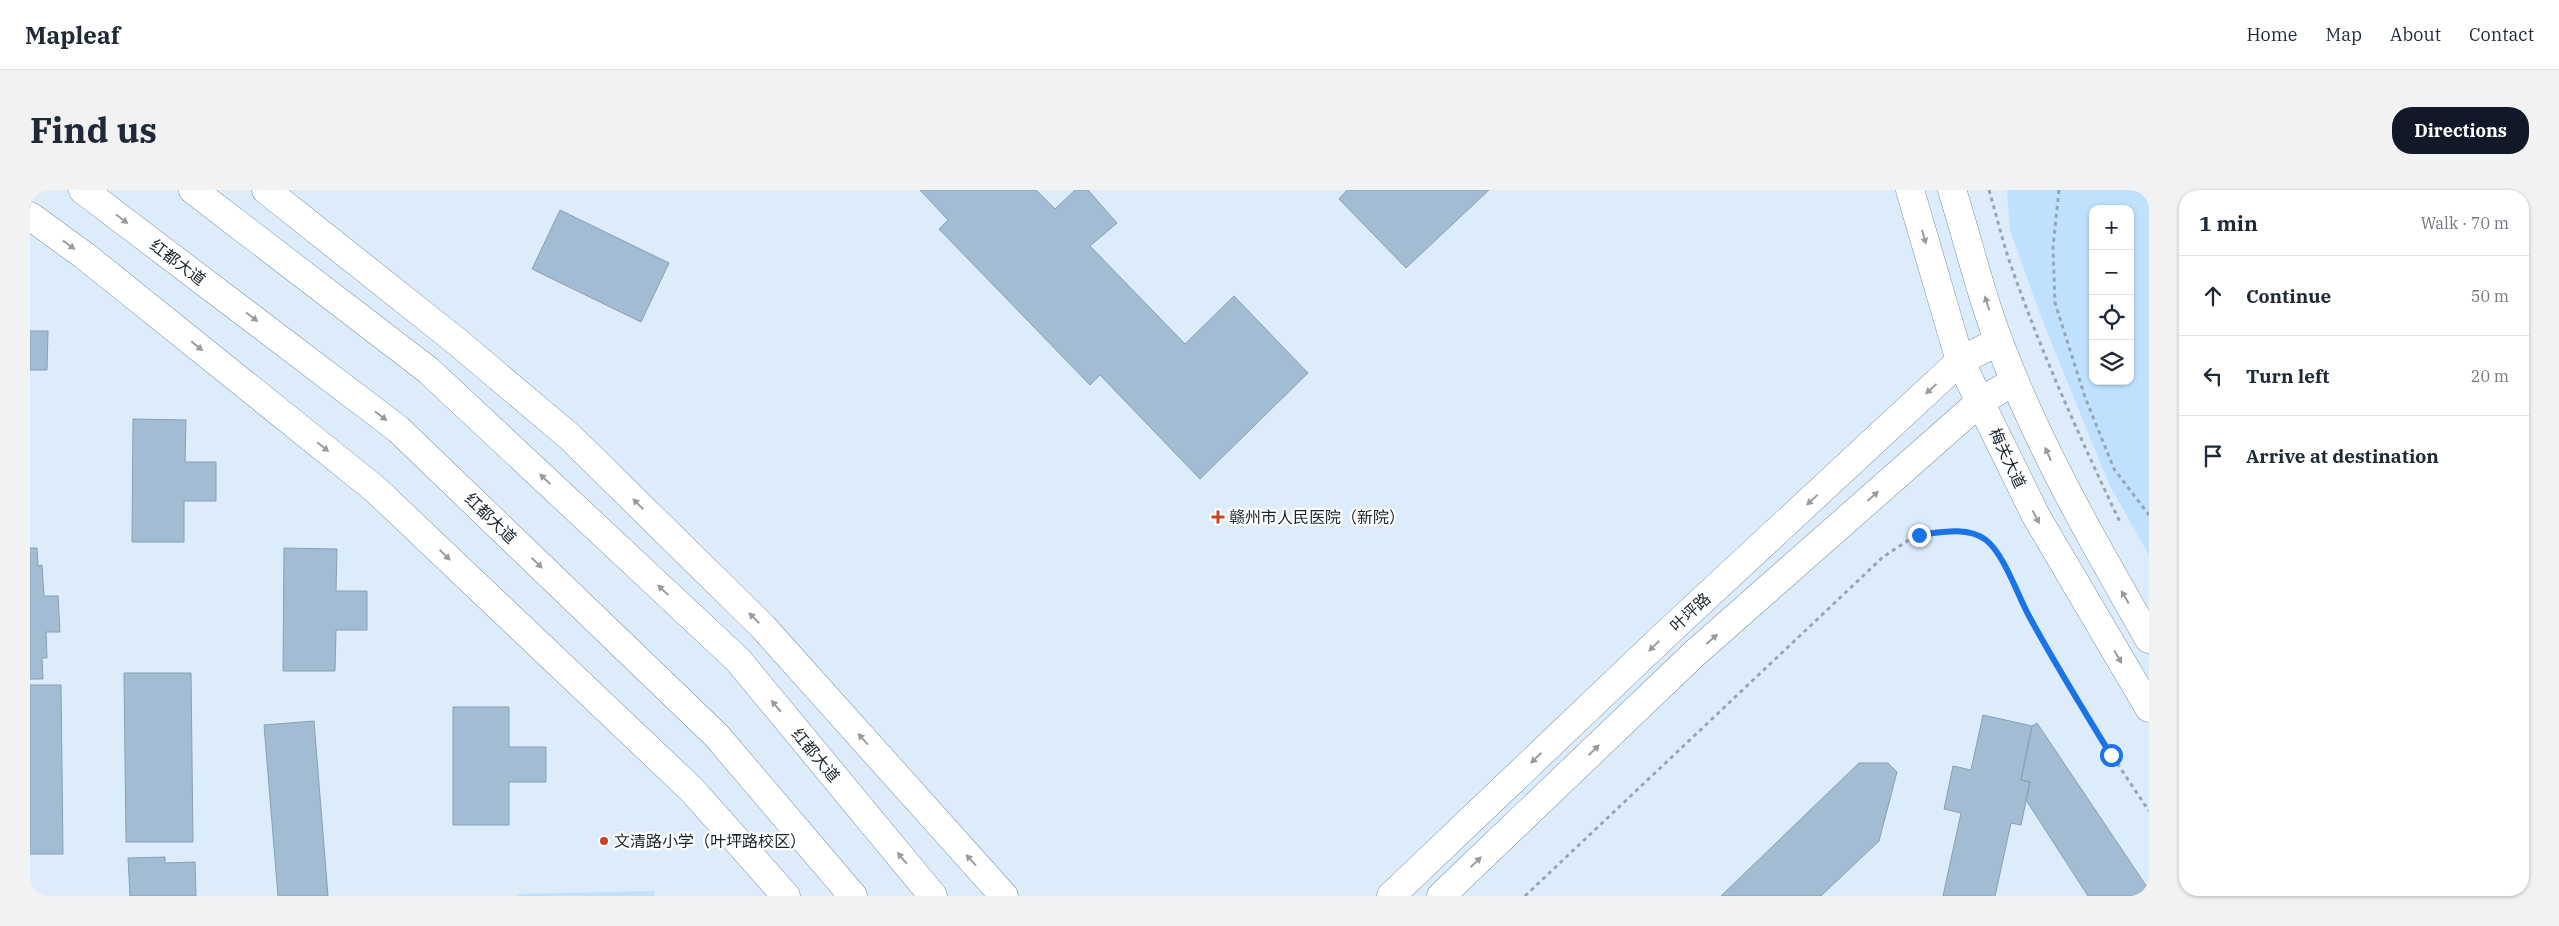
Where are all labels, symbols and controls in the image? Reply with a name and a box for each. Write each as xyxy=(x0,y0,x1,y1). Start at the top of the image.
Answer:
text: Mapleaf xyxy=(25,19,120,51)
text: Home xyxy=(2246,23,2298,46)
text: Map xyxy=(2326,23,2362,46)
text: About xyxy=(2390,23,2441,46)
text: Contact xyxy=(2469,23,2534,46)
text: Find us xyxy=(30,107,157,153)
button: Directions xyxy=(2392,107,2529,154)
map controls xyxy=(2089,205,2134,385)
button: + xyxy=(2089,205,2134,250)
text: 1 min xyxy=(2199,209,2258,237)
text: Walk · 70 m xyxy=(2421,213,2509,233)
one-way arrow xyxy=(115,214,129,224)
one-way arrow xyxy=(1921,229,1929,244)
street label: 红都大道 xyxy=(146,235,210,289)
one-way arrow xyxy=(62,239,75,250)
button: − xyxy=(2089,250,2134,295)
icon: ahead xyxy=(2199,282,2227,310)
text: Continue xyxy=(2246,284,2331,308)
text: 50 m xyxy=(2471,286,2509,306)
button: locate xyxy=(2089,295,2134,340)
one-way arrow xyxy=(1983,296,1990,311)
one-way arrow xyxy=(245,312,258,323)
one-way arrow xyxy=(190,340,203,351)
button: layers xyxy=(2089,340,2134,385)
icon: left xyxy=(2199,362,2227,390)
text: Turn left xyxy=(2246,364,2329,388)
text: 20 m xyxy=(2471,366,2509,386)
one-way arrow xyxy=(1925,383,1937,395)
one-way arrow xyxy=(374,411,388,421)
street label: 梅关大道 xyxy=(1985,425,2031,491)
one-way arrow xyxy=(317,442,330,453)
icon: arrive xyxy=(2199,442,2227,470)
text: Arrive at destination xyxy=(2246,444,2439,468)
one-way arrow xyxy=(2044,447,2052,461)
one-way arrow xyxy=(539,473,551,485)
street label: 红都大道 xyxy=(461,489,521,547)
one-way arrow xyxy=(1866,490,1878,502)
one-way arrow xyxy=(1806,494,1818,506)
one-way arrow xyxy=(633,498,645,510)
place label: 赣州市人民医院（新院） xyxy=(1229,507,1405,527)
one-way arrow xyxy=(2032,509,2040,524)
marker: 赣州市人民医院（新院） xyxy=(1211,510,1225,524)
route end xyxy=(1908,524,1931,547)
one-way arrow xyxy=(439,549,451,561)
one-way arrow xyxy=(531,557,543,569)
one-way arrow xyxy=(658,584,670,596)
street label: 叶坪路 xyxy=(1666,588,1714,636)
one-way arrow xyxy=(2121,589,2129,604)
one-way arrow xyxy=(748,612,760,624)
one-way arrow xyxy=(1705,633,1718,644)
one-way arrow xyxy=(1648,640,1660,652)
one-way arrow xyxy=(2114,650,2123,663)
one-way arrow xyxy=(771,700,782,713)
street label: 红都大道 xyxy=(788,724,844,786)
one-way arrow xyxy=(857,733,869,745)
one-way arrow xyxy=(1587,744,1599,756)
route start xyxy=(2100,744,2123,767)
one-way arrow xyxy=(1531,752,1543,764)
place label: 文清路小学（叶坪路校区） xyxy=(614,831,806,851)
marker: 文清路小学（叶坪路校区） xyxy=(598,835,610,847)
one-way arrow xyxy=(897,852,908,865)
one-way arrow xyxy=(966,853,977,866)
one-way arrow xyxy=(1470,856,1482,868)

